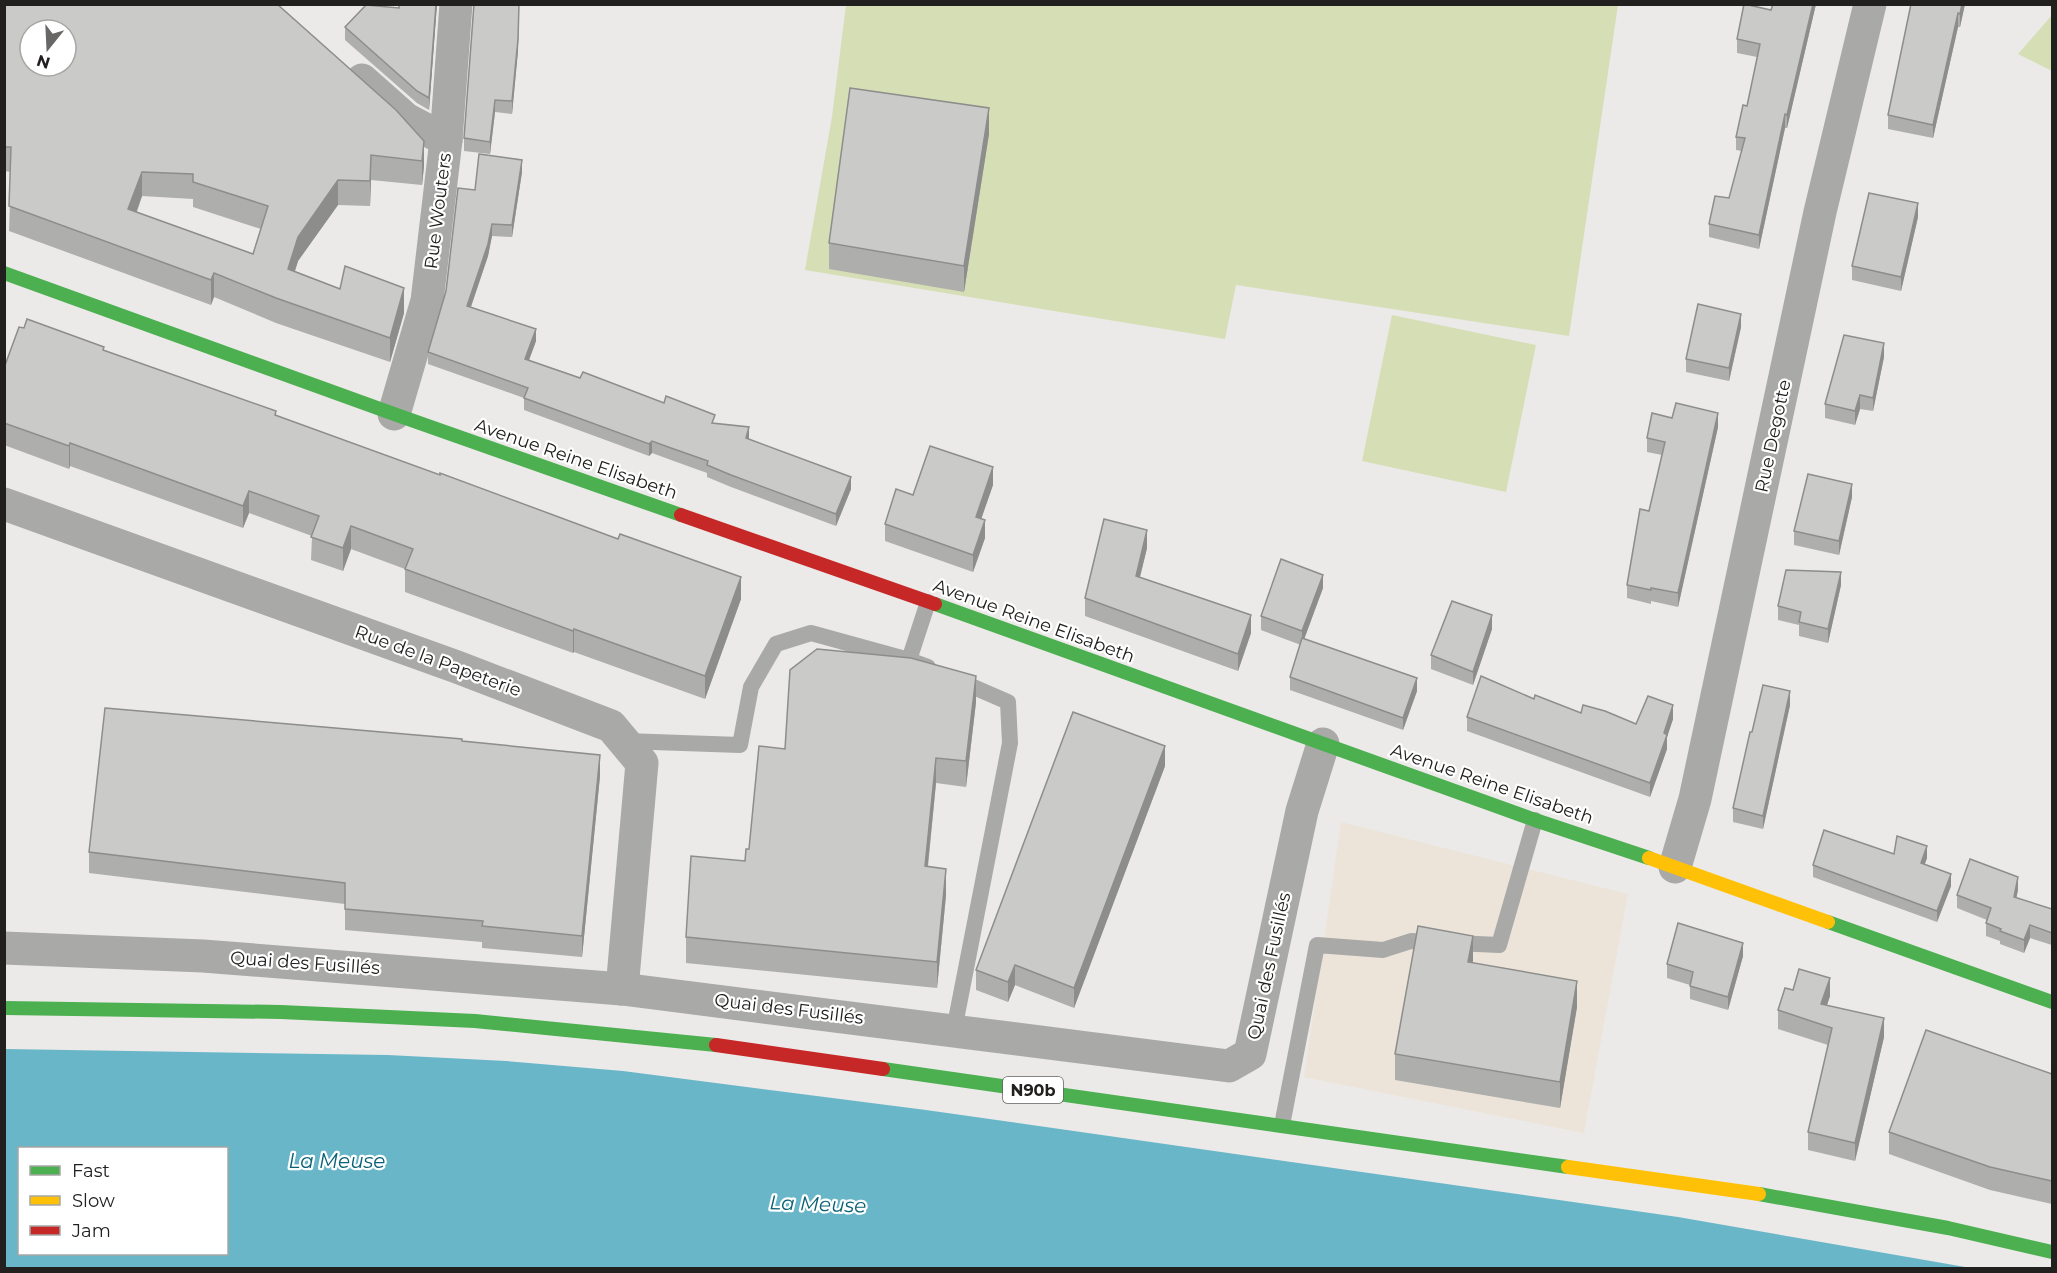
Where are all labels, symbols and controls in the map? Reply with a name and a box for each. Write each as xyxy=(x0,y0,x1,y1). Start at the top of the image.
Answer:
north arrow xyxy=(18,18,78,78)
text: N xyxy=(34,51,53,73)
street label: Rue Wouters xyxy=(420,151,456,270)
street label: Rue Degotte xyxy=(1750,377,1796,495)
street label: Avenue Reine Elisabeth xyxy=(472,414,680,504)
street label: Avenue Reine Elisabeth xyxy=(930,574,1138,668)
street label: Rue de la Papeterie xyxy=(352,621,524,701)
street label: Avenue Reine Elisabeth xyxy=(1388,739,1596,829)
street label: Quai des Fusillés xyxy=(1243,890,1295,1042)
street label: Quai des Fusillés xyxy=(229,947,381,979)
street label: Quai des Fusillés xyxy=(713,989,865,1029)
road number: N90b xyxy=(1003,1077,1063,1103)
legend xyxy=(18,1147,228,1255)
water label: La Meuse xyxy=(289,1149,385,1173)
text: Fast xyxy=(72,1160,110,1182)
text: Slow xyxy=(72,1190,115,1212)
water label: La Meuse xyxy=(769,1190,867,1218)
text: Jam xyxy=(71,1220,111,1242)

